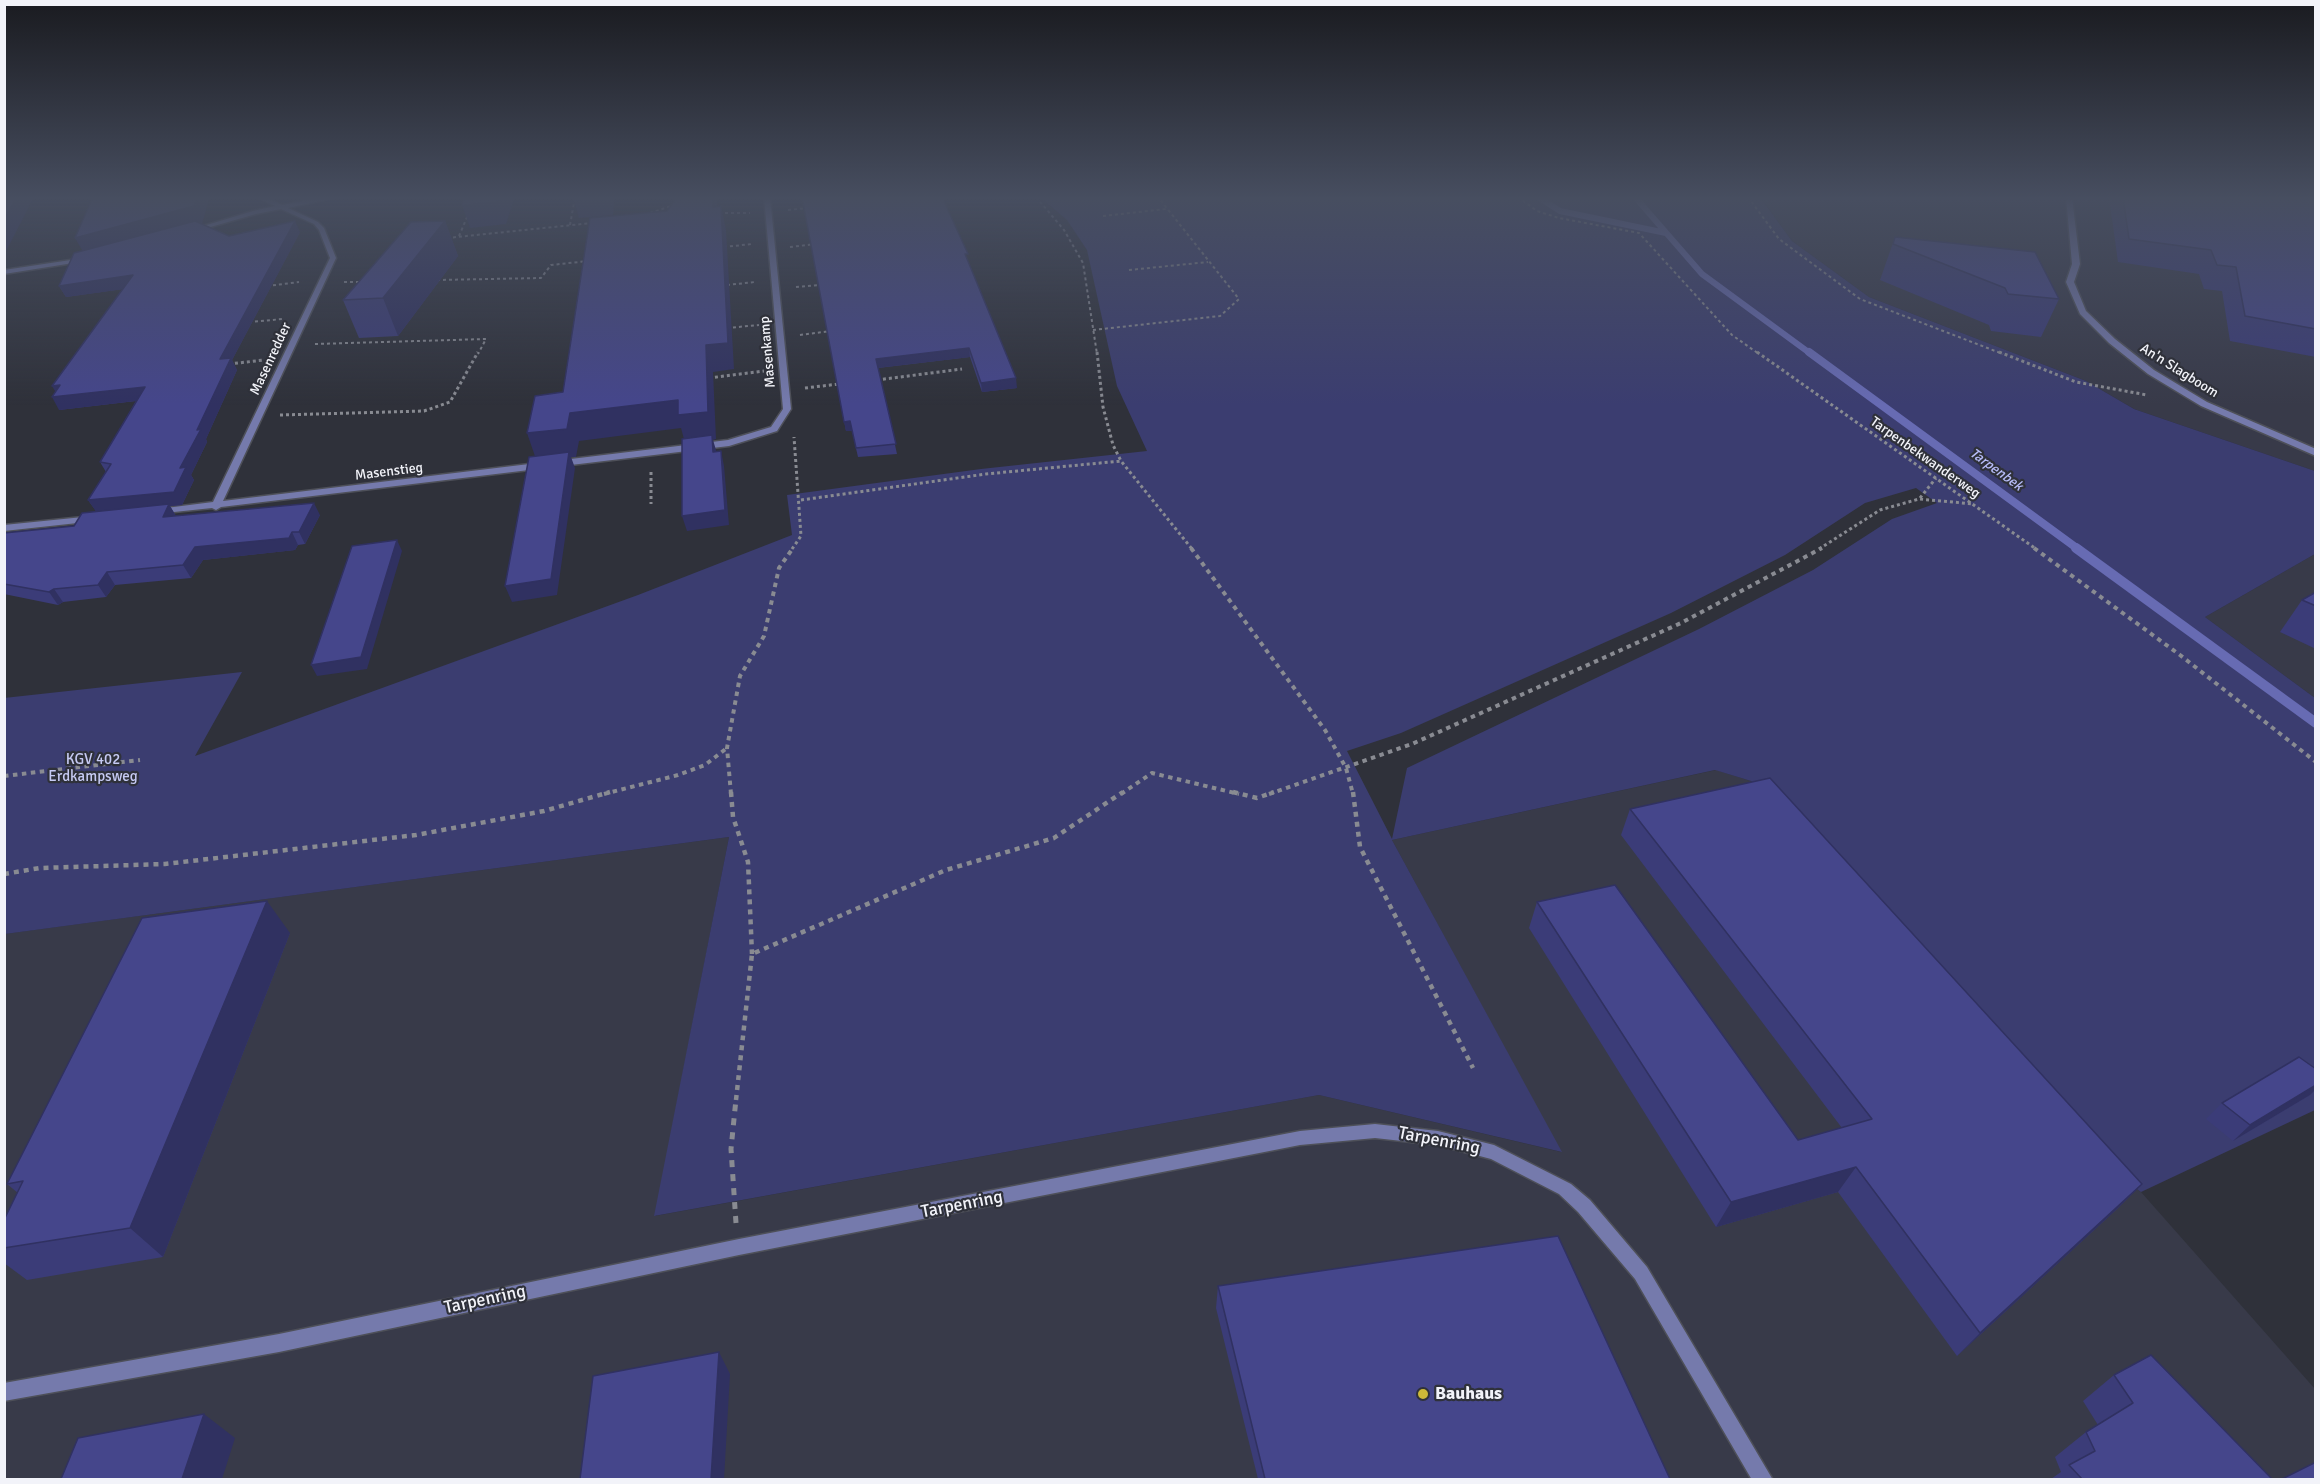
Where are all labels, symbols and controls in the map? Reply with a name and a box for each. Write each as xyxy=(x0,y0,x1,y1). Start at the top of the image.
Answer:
street label: Masenkamp xyxy=(757,315,779,389)
street label: Masenredder xyxy=(247,320,295,398)
street label: An'n Slagboom xyxy=(2137,340,2221,402)
street label: Tarpenbekwanderweg xyxy=(1867,414,1983,502)
water label: Tarpenbek xyxy=(1966,445,2026,495)
street label: Masenstieg xyxy=(354,459,424,485)
park label: KGV 402 Erdkampsweg xyxy=(48,751,138,786)
street label: Tarpenring xyxy=(1396,1123,1482,1159)
street label: Tarpenring xyxy=(919,1187,1005,1223)
street label: Tarpenring xyxy=(442,1281,528,1319)
place label: Bauhaus xyxy=(1435,1383,1502,1405)
marker: Bauhaus xyxy=(1416,1387,1430,1401)

